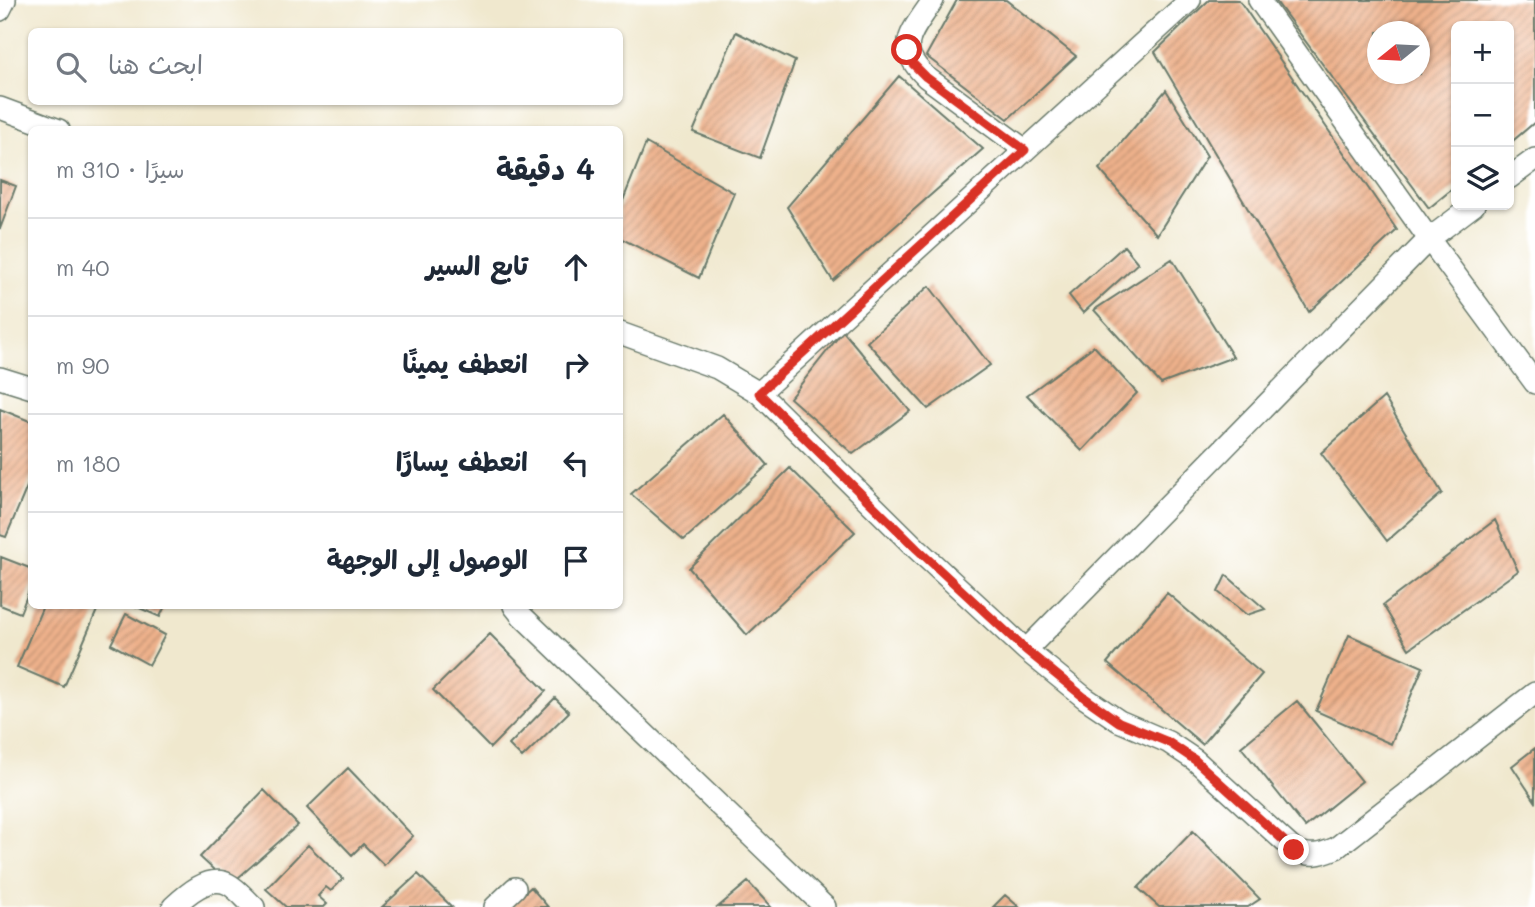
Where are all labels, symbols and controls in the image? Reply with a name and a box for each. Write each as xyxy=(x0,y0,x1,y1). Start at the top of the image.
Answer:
north arrow xyxy=(1367,21,1430,84)
map controls xyxy=(1451,21,1514,210)
button: + xyxy=(1451,21,1514,84)
search box xyxy=(28,28,623,105)
route start xyxy=(891,34,922,65)
text: ابحث هنا xyxy=(108,47,203,81)
icon: search xyxy=(52,48,90,86)
button: − xyxy=(1451,84,1514,147)
button: layers xyxy=(1451,147,1514,210)
text: 4 دقيقة xyxy=(496,148,595,188)
text: سيرًا · 310 m xyxy=(56,154,184,184)
text: تابع السير xyxy=(426,248,528,282)
icon: ahead xyxy=(557,248,595,286)
text: 40 m xyxy=(56,252,109,282)
text: انعطف يمينًا xyxy=(403,346,528,380)
icon: right xyxy=(557,346,595,384)
text: 90 m xyxy=(56,350,110,380)
text: انعطف يسارًا xyxy=(396,444,528,478)
icon: left xyxy=(557,444,595,482)
text: 180 m xyxy=(56,448,120,478)
text: الوصول إلى الوجهة xyxy=(326,542,528,576)
icon: arrive xyxy=(557,542,595,580)
route end xyxy=(1278,834,1309,865)

